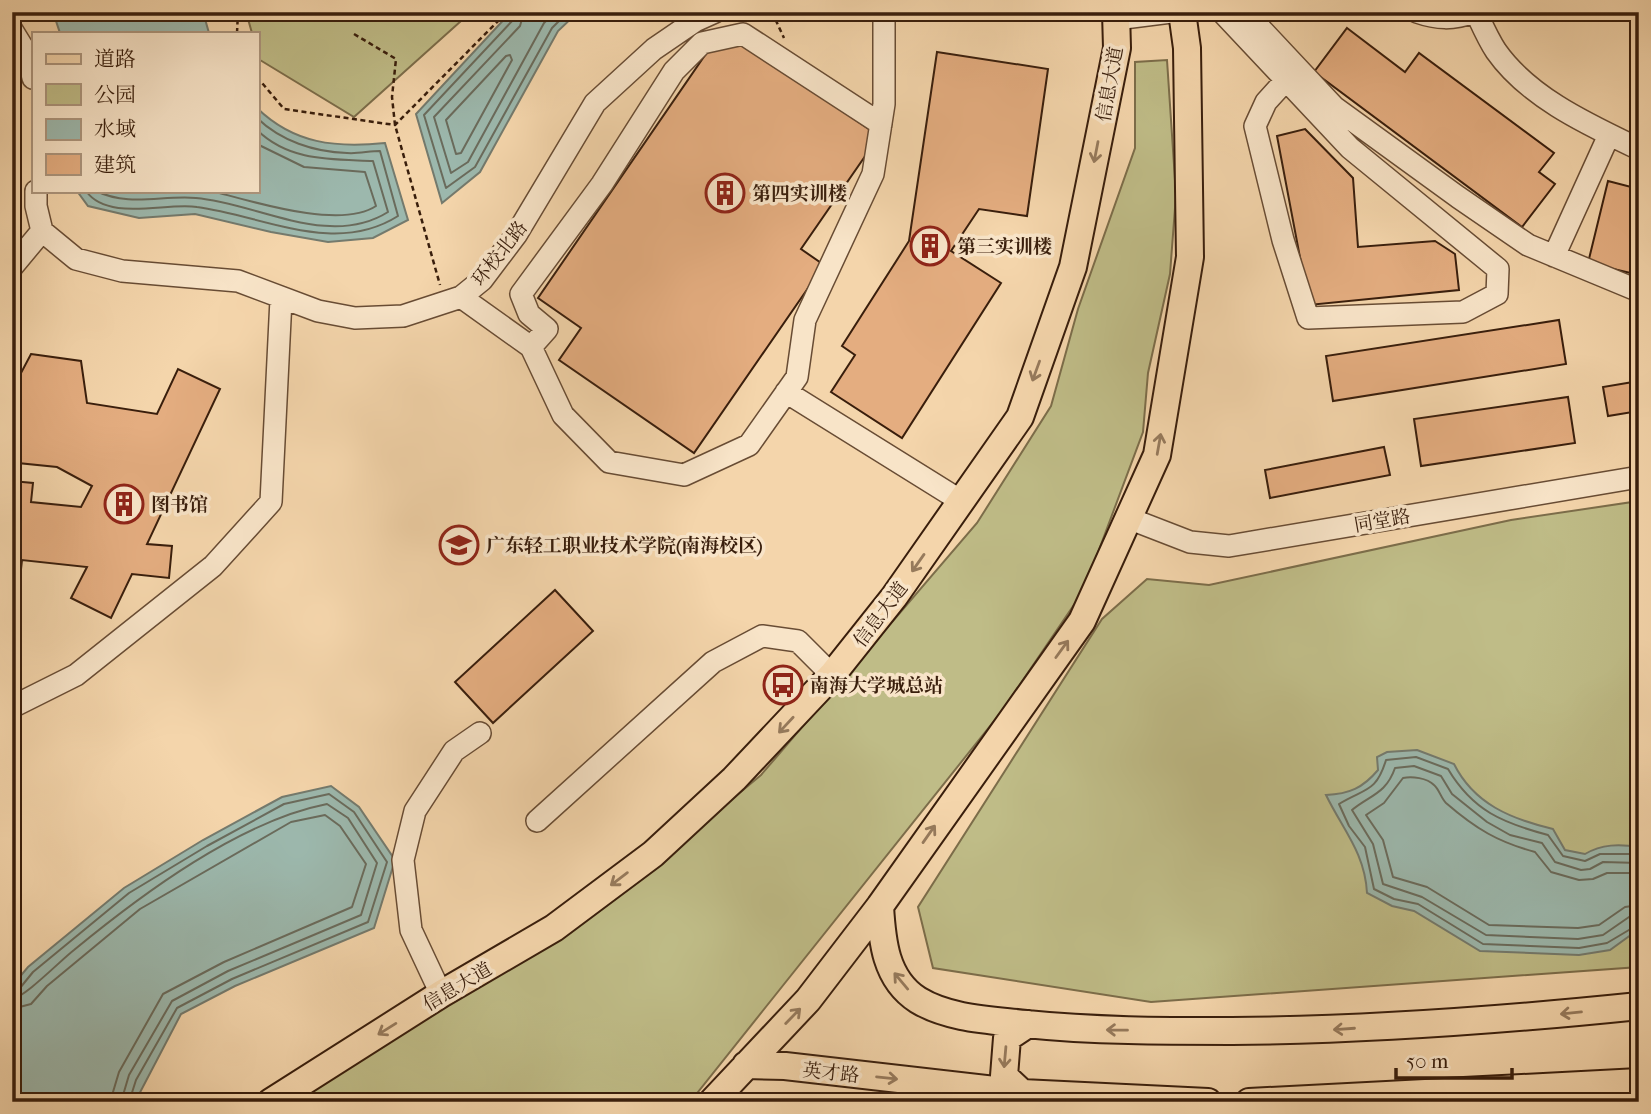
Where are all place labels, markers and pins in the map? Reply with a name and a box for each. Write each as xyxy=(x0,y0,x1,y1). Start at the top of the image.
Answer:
building icon: 第四实训楼 xyxy=(704,172,746,214)
place label: 第四实训楼 xyxy=(752,183,847,205)
building icon: 第三实训楼 xyxy=(909,225,951,267)
place label: 第三实训楼 xyxy=(957,236,1052,258)
building icon: 图书馆 xyxy=(103,483,145,525)
place label: 图书馆 xyxy=(151,494,208,516)
school or university icon: 广东轻工职业技术学院(南海校区) xyxy=(438,524,480,566)
place label: 广东轻工职业技术学院(南海校区) xyxy=(486,535,763,557)
bus stop icon: 南海大学城总站 xyxy=(762,664,804,706)
place label: 南海大学城总站 xyxy=(810,675,943,697)

